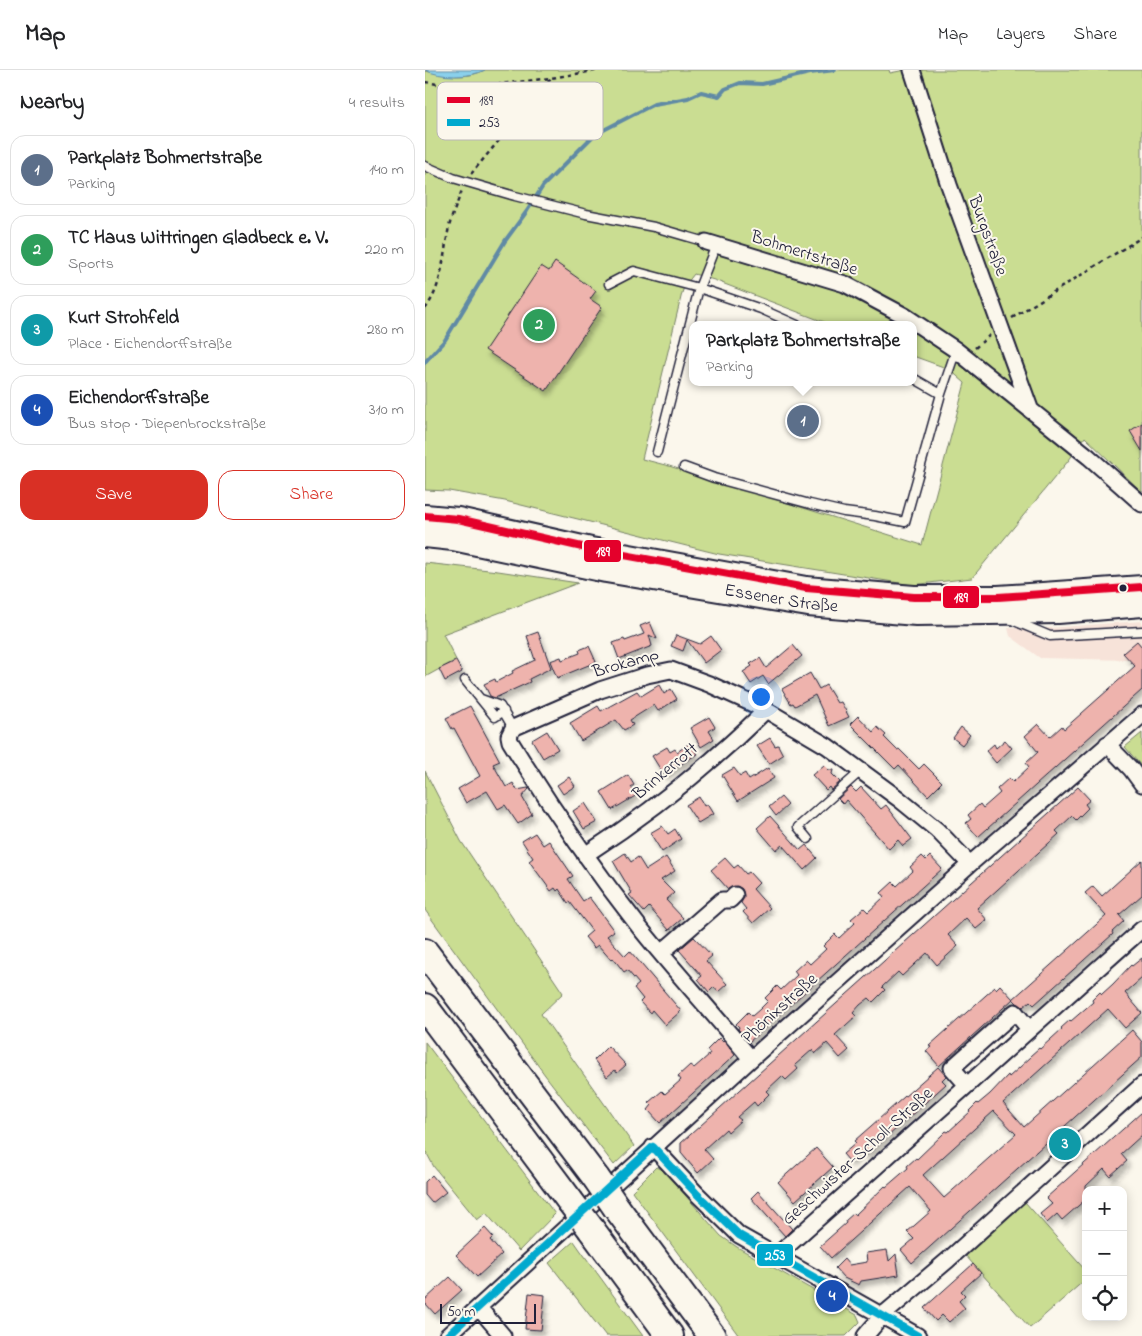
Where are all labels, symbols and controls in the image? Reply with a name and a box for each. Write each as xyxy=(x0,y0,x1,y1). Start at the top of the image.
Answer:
text: Map xyxy=(25,17,66,52)
text: Map xyxy=(938,22,968,48)
text: Layers xyxy=(996,22,1046,48)
text: Share xyxy=(1074,22,1117,48)
legend xyxy=(437,82,603,140)
text: Nearby xyxy=(20,88,84,118)
text: 4 results xyxy=(349,91,405,115)
text: 189 xyxy=(479,91,494,112)
text: 253 xyxy=(479,113,500,134)
text: Parkplatz Bohmertstraße xyxy=(68,145,262,172)
text: 1 xyxy=(34,158,40,182)
text: 140 m xyxy=(369,158,404,182)
text: Parking xyxy=(68,172,115,196)
street label: Burgstraße xyxy=(959,191,1014,281)
street label: Bohmertstraße xyxy=(746,224,862,284)
text: TC Haus Wittringen Gladbeck e. V. xyxy=(68,225,328,252)
text: 2 xyxy=(33,238,41,262)
text: 220 m xyxy=(365,238,404,262)
text: Sports xyxy=(68,252,114,276)
text: Kurt Strohfeld xyxy=(68,305,179,332)
pin: 2 xyxy=(523,306,555,344)
text: 3 xyxy=(34,318,40,342)
text: 280 m xyxy=(367,318,404,342)
popup xyxy=(689,321,917,386)
text: Parkplatz Bohmertstraße xyxy=(706,328,900,355)
text: Place · Eichendorffstraße xyxy=(68,332,232,356)
text: Parking xyxy=(706,355,753,379)
text: Eichendorffstraße xyxy=(68,385,209,412)
text: 4 xyxy=(34,398,40,422)
text: 310 m xyxy=(369,398,404,422)
pin: 1 xyxy=(787,402,819,440)
text: Bus stop · Diepenbrockstraße xyxy=(68,412,266,436)
button: Save xyxy=(20,470,208,520)
button: Share xyxy=(218,470,405,520)
line badge: 189 xyxy=(583,539,622,563)
text: 189 xyxy=(596,542,611,563)
street label: Essener Straße xyxy=(722,578,840,621)
unlabelled marker xyxy=(1118,583,1128,593)
line badge: 189 xyxy=(942,585,980,609)
text: 189 xyxy=(954,588,969,609)
street label: Brokamp xyxy=(589,642,662,686)
your location xyxy=(748,684,774,710)
street label: Brinkerrott xyxy=(627,737,704,808)
street label: Phönixstraße xyxy=(736,967,825,1051)
street label: Geschwister-Scholl-Straße xyxy=(777,1081,940,1232)
pin: 3 xyxy=(1049,1125,1081,1163)
map controls xyxy=(1082,1186,1127,1321)
button: + xyxy=(1082,1186,1127,1231)
button: − xyxy=(1082,1231,1127,1276)
line badge: 253 xyxy=(756,1243,794,1267)
text: 253 xyxy=(764,1246,786,1267)
button: locate xyxy=(1082,1276,1127,1321)
pin: 4 xyxy=(816,1277,848,1315)
scale bar xyxy=(440,1301,536,1324)
text: 50 m xyxy=(447,1302,475,1323)

